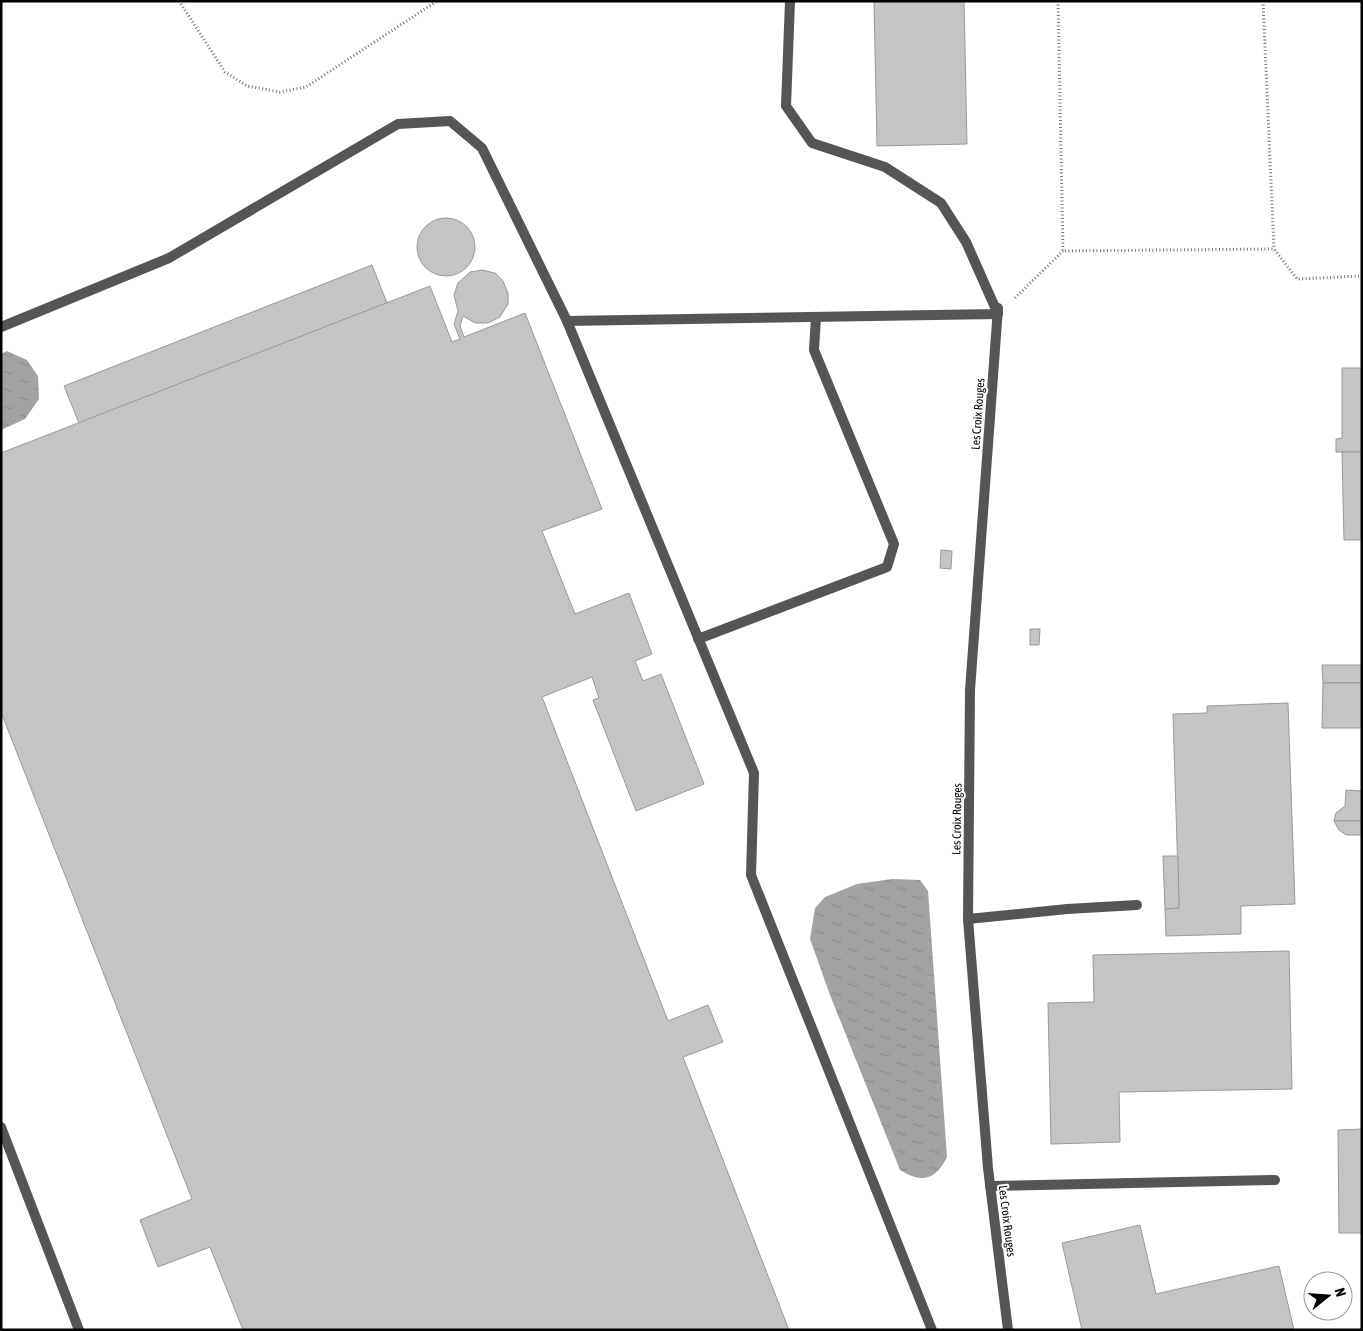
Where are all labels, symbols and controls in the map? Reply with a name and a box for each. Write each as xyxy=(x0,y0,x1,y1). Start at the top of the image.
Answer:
street label: Les Croix Rouges xyxy=(969,378,987,450)
street label: Les Croix Rouges xyxy=(949,783,965,855)
street label: Les Croix Rouges xyxy=(996,1184,1018,1258)
north arrow xyxy=(1303,1271,1353,1321)
text: N xyxy=(1332,1286,1349,1298)

